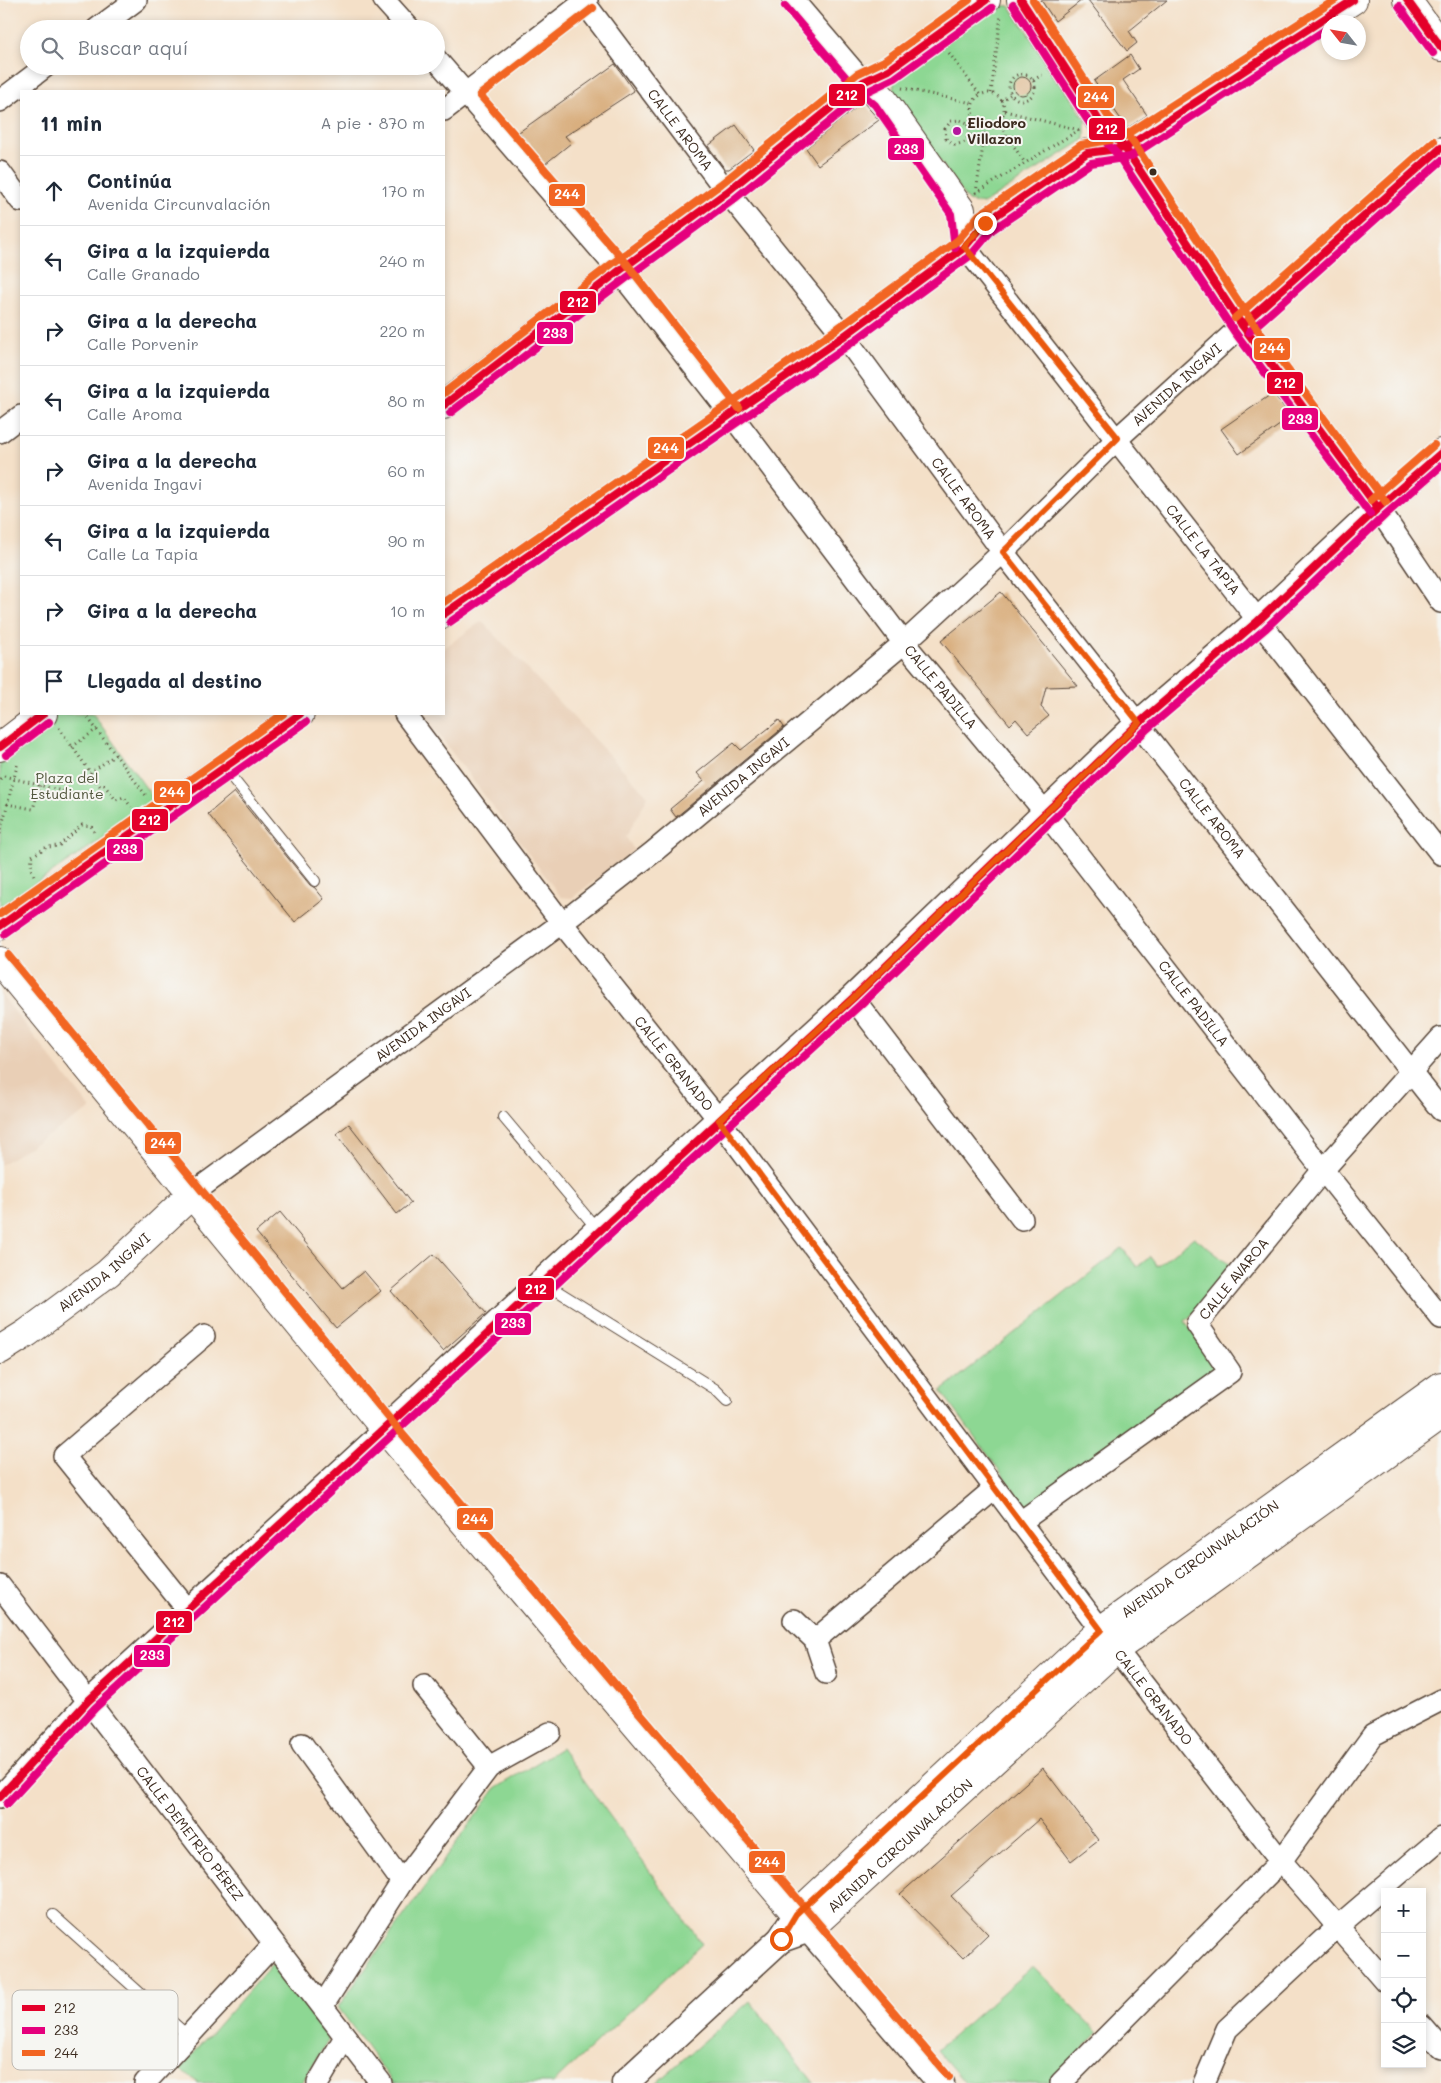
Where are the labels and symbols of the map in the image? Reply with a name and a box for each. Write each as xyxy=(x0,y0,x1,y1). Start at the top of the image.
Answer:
north arrow xyxy=(1321,15,1366,60)
line badge: 212 xyxy=(828,83,866,107)
street label: CALLE AROMA xyxy=(644,85,718,174)
text: 212 xyxy=(836,85,858,104)
line badge: 244 xyxy=(1077,85,1115,109)
text: 244 xyxy=(1083,87,1109,106)
place label: Eliodoro Villazon xyxy=(967,113,1027,148)
line badge: 212 xyxy=(1088,117,1126,141)
text: 212 xyxy=(1096,119,1118,138)
marker: Eliodoro Villazon xyxy=(951,125,963,137)
line badge: 233 xyxy=(887,137,925,161)
text: 233 xyxy=(894,139,918,158)
unlabelled marker xyxy=(1148,167,1158,177)
line badge: 244 xyxy=(548,183,586,207)
text: 244 xyxy=(554,184,580,203)
route end xyxy=(974,212,997,235)
line badge: 212 xyxy=(559,290,597,314)
text: 212 xyxy=(567,292,589,311)
line badge: 233 xyxy=(536,321,574,345)
text: 233 xyxy=(543,323,567,342)
line badge: 244 xyxy=(1253,337,1291,361)
text: 244 xyxy=(1259,338,1285,357)
street label: AVENIDA INGAVI xyxy=(1128,339,1225,430)
line badge: 212 xyxy=(1266,371,1304,395)
text: 212 xyxy=(1274,373,1296,392)
line badge: 233 xyxy=(1281,407,1319,431)
text: 233 xyxy=(1288,409,1312,428)
line badge: 244 xyxy=(647,436,685,460)
text: 244 xyxy=(653,438,679,457)
street label: CALLE AROMA xyxy=(927,453,1001,543)
street label: CALLE LA TAPIA xyxy=(1162,500,1245,599)
street label: CALLE PADILLA xyxy=(900,641,982,733)
street label: AVENIDA INGAVI xyxy=(693,733,793,821)
park label: Plaza del Estudiante xyxy=(30,768,104,803)
street label: CALLE AROMA xyxy=(1175,774,1250,862)
line badge: 244 xyxy=(153,780,191,804)
text: 244 xyxy=(159,782,185,801)
line badge: 212 xyxy=(131,808,169,832)
text: 212 xyxy=(139,810,161,829)
line badge: 233 xyxy=(106,838,144,862)
text: 233 xyxy=(113,839,137,858)
street label: CALLE PADILLA xyxy=(1154,956,1233,1050)
street label: AVENIDA INGAVI xyxy=(371,983,475,1066)
street label: CALLE GRANADO xyxy=(630,1012,718,1115)
line badge: 244 xyxy=(144,1131,182,1155)
text: 244 xyxy=(150,1133,176,1152)
street label: AVENIDA INGAVI xyxy=(54,1228,154,1316)
street label: CALLE AVAROA xyxy=(1194,1233,1273,1324)
line badge: 212 xyxy=(517,1277,555,1301)
text: 212 xyxy=(525,1279,547,1298)
line badge: 233 xyxy=(494,1312,532,1336)
text: 233 xyxy=(501,1313,525,1332)
street label: AVENIDA CIRCUNVALACIÓN xyxy=(1117,1495,1283,1622)
line badge: 244 xyxy=(456,1507,494,1531)
text: 244 xyxy=(462,1509,488,1528)
line badge: 212 xyxy=(155,1610,193,1634)
text: 212 xyxy=(163,1612,185,1631)
line badge: 233 xyxy=(133,1644,171,1668)
text: 233 xyxy=(140,1645,164,1664)
street label: CALLE GRANADO xyxy=(1111,1645,1197,1749)
street label: CALLE DEMETRIO PÉREZ xyxy=(132,1762,248,1905)
street label: AVENIDA CIRCUNVALACIÓN xyxy=(823,1774,977,1917)
line badge: 244 xyxy=(748,1850,786,1874)
text: 244 xyxy=(754,1852,780,1871)
route start xyxy=(770,1928,793,1951)
legend xyxy=(12,1990,178,2070)
text: 212 xyxy=(54,1998,76,2017)
text: 233 xyxy=(54,2020,78,2039)
text: 244 xyxy=(54,2043,79,2062)

